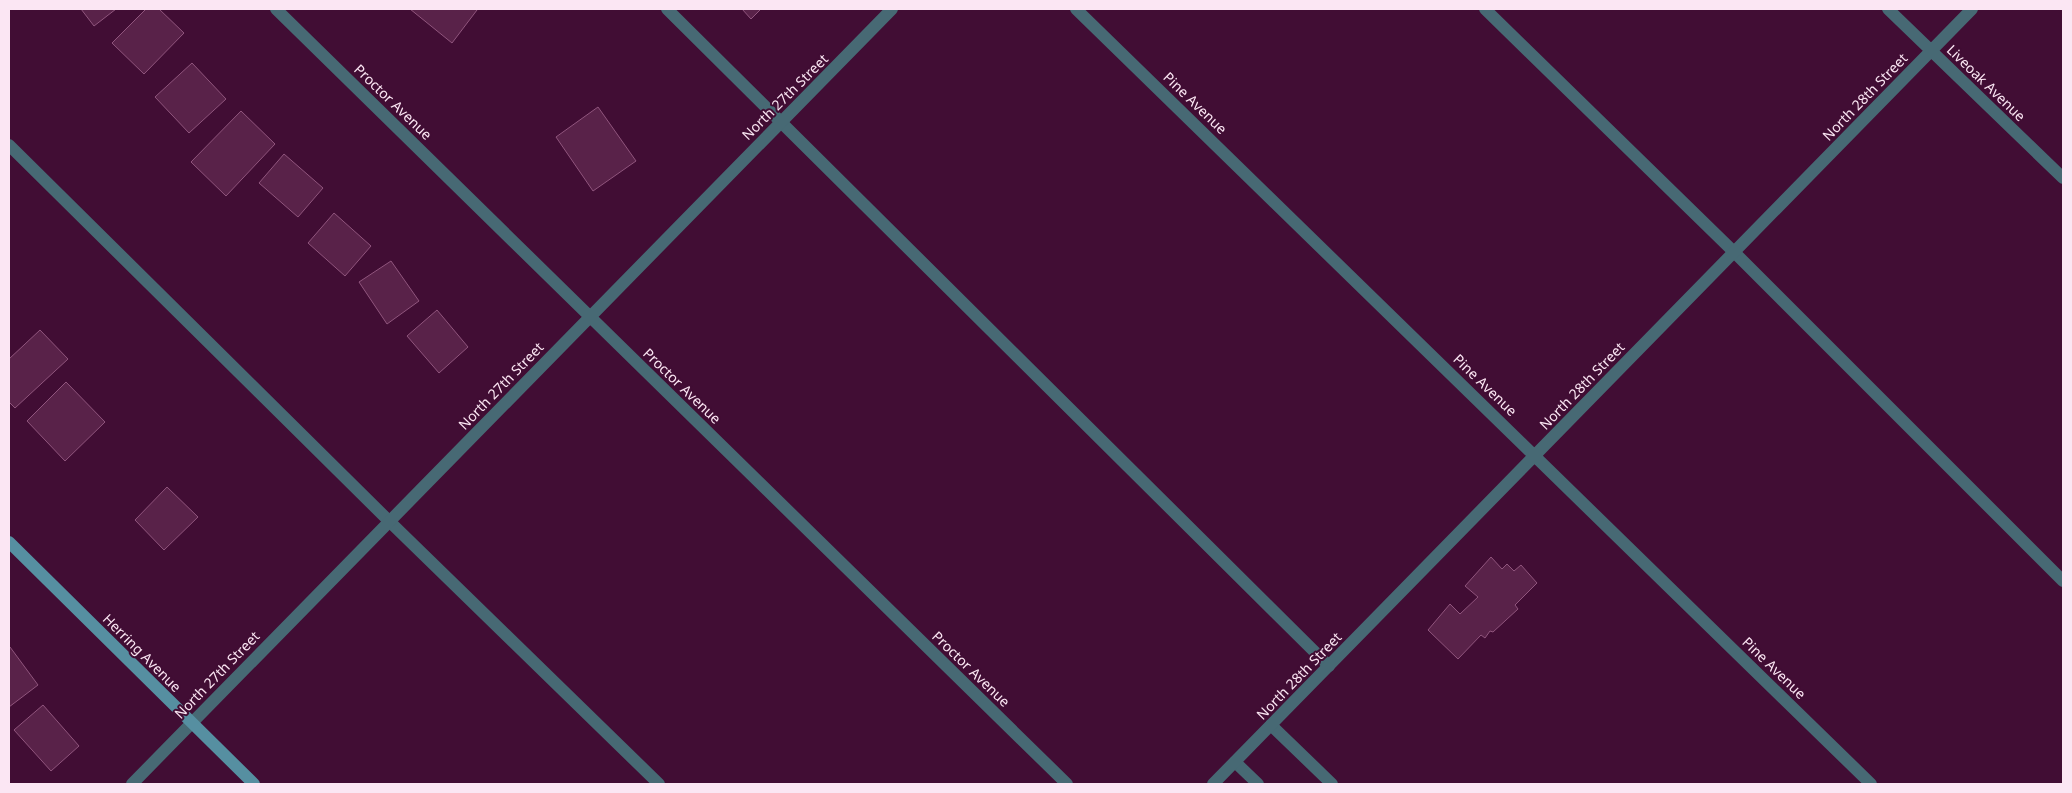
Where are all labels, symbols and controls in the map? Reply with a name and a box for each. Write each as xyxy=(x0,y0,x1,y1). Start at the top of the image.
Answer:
street label: Liveoak Avenue xyxy=(1943,40,2030,125)
street label: North 27th Street xyxy=(737,49,832,144)
street label: North 28th Street xyxy=(1818,49,1911,145)
street label: Proctor Avenue xyxy=(350,60,436,144)
street label: Pine Avenue xyxy=(1159,68,1231,138)
street label: North 27th Street xyxy=(454,338,547,434)
street label: North 28th Street xyxy=(1535,338,1628,434)
street label: Proctor Avenue xyxy=(639,344,725,428)
street label: Pine Avenue xyxy=(1449,350,1521,420)
street label: Herring Avenue xyxy=(99,609,186,696)
street label: North 27th Street xyxy=(170,627,263,723)
street label: Proctor Avenue xyxy=(928,627,1014,711)
street label: North 28th Street xyxy=(1252,628,1345,724)
street label: Pine Avenue xyxy=(1738,633,1810,703)

